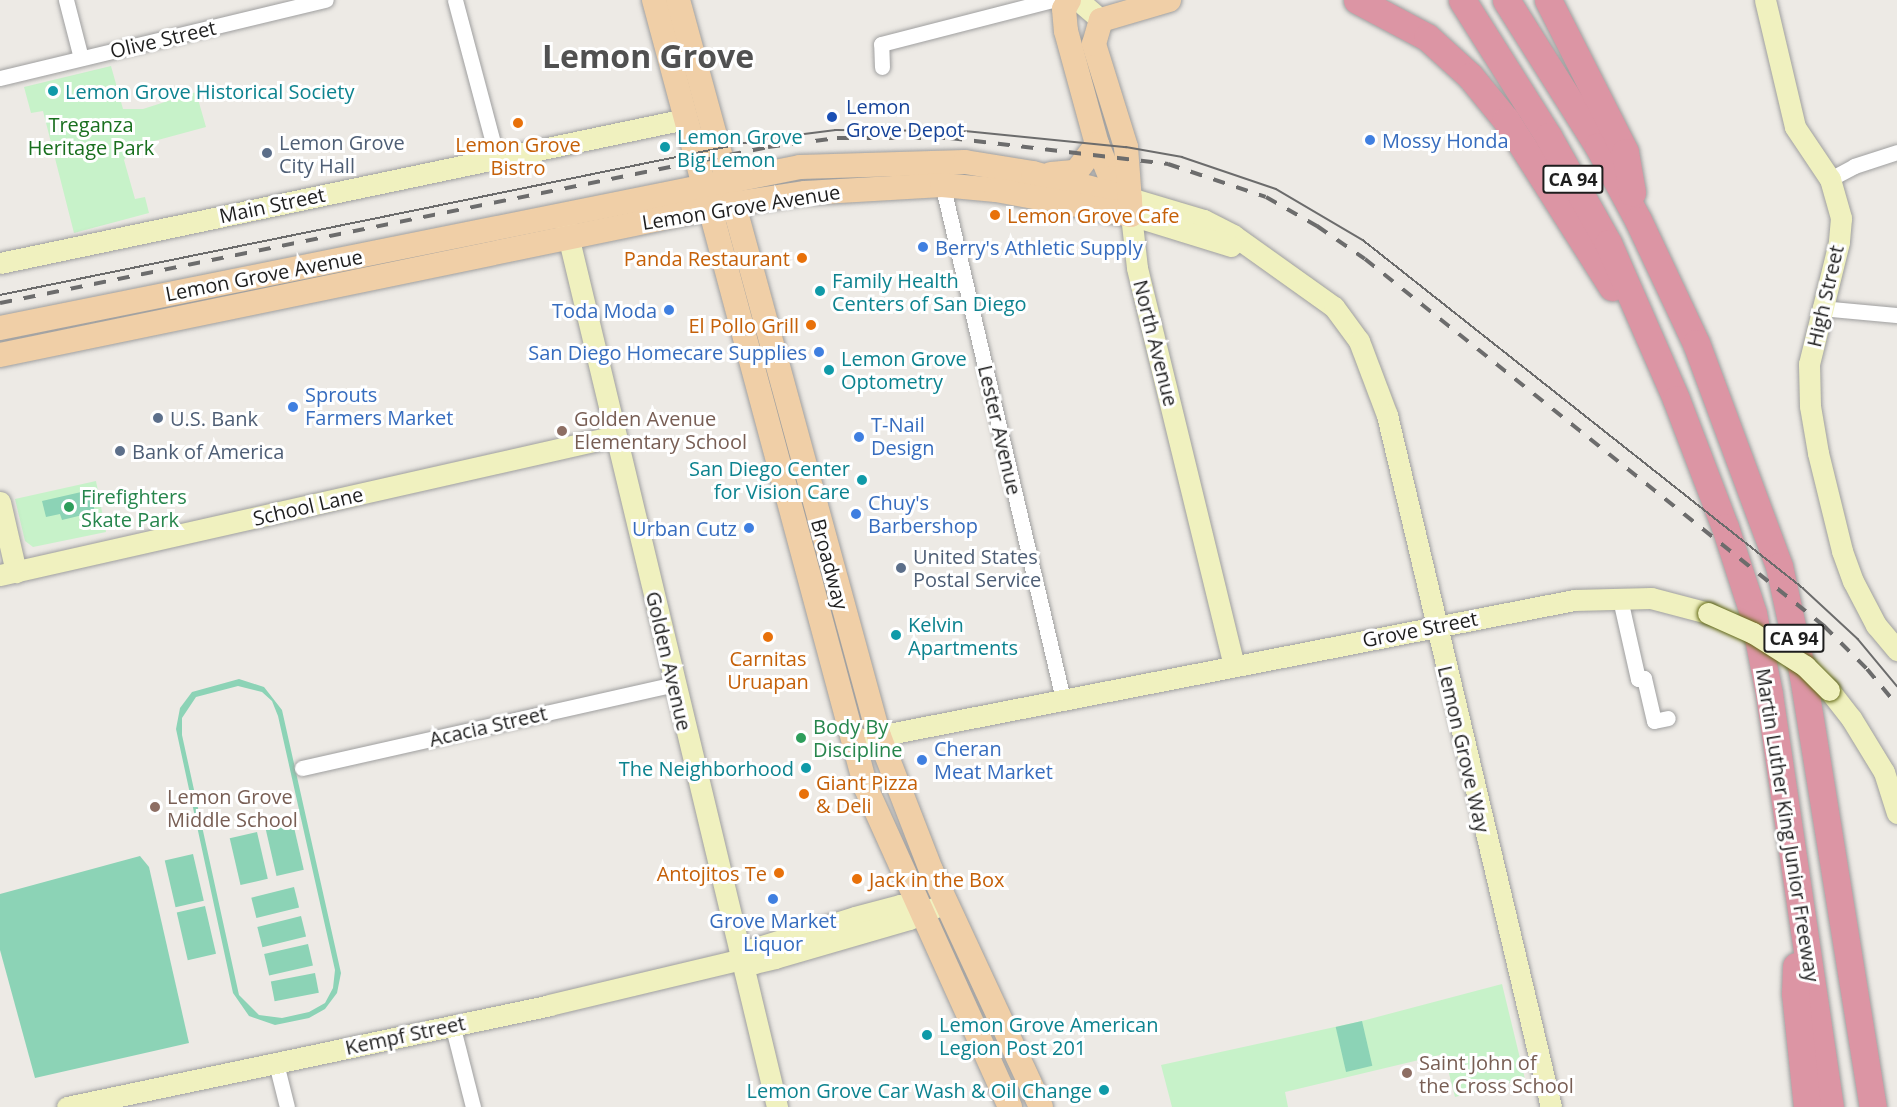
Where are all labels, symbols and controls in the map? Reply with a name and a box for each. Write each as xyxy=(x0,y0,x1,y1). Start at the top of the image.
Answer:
street label: Olive Street xyxy=(108,15,218,63)
district label: Lemon Grove xyxy=(542,37,754,75)
place label: Lemon Grove Historical Society xyxy=(65,79,354,103)
marker: Lemon Grove Historical Society xyxy=(46,84,60,98)
place label: Lemon Grove Depot xyxy=(846,94,964,141)
marker: Lemon Grove Depot xyxy=(823,108,841,126)
park label: Treganza Heritage Park xyxy=(28,112,154,159)
marker: Lemon Grove Bistro xyxy=(511,116,525,130)
place label: Lemon Grove Big Lemon xyxy=(677,124,803,171)
place label: Mossy Honda xyxy=(1382,128,1509,152)
place label: Lemon Grove City Hall xyxy=(279,130,405,177)
place label: Lemon Grove Bistro xyxy=(455,132,581,179)
marker: Mossy Honda xyxy=(1363,133,1377,147)
marker: Lemon Grove Big Lemon xyxy=(658,140,672,154)
marker: Lemon Grove City Hall xyxy=(260,146,274,160)
road number: CA 94 xyxy=(1542,164,1604,194)
street label: Lemon Grove Avenue xyxy=(640,179,842,235)
street label: Main Street xyxy=(217,182,327,228)
place label: Lemon Grove Cafe xyxy=(1007,203,1180,227)
marker: Lemon Grove Cafe xyxy=(988,208,1002,222)
place label: Berry's Athletic Supply xyxy=(935,235,1143,259)
marker: Berry's Athletic Supply xyxy=(916,240,930,254)
street label: High Street xyxy=(1802,243,1848,349)
street label: Lemon Grove Avenue xyxy=(163,244,365,306)
place label: Panda Restaurant xyxy=(624,246,790,270)
marker: Panda Restaurant xyxy=(795,251,809,265)
place label: Family Health Centers of San Diego xyxy=(832,268,1027,315)
street label: North Avenue xyxy=(1129,277,1183,409)
marker: Family Health Centers of San Diego xyxy=(813,284,827,298)
place label: Toda Moda xyxy=(552,298,657,322)
marker: Toda Moda xyxy=(662,303,676,317)
place label: El Pollo Grill xyxy=(688,313,799,337)
marker: El Pollo Grill xyxy=(804,318,818,332)
place label: San Diego Homecare Supplies xyxy=(528,340,807,364)
marker: San Diego Homecare Supplies xyxy=(812,345,826,359)
place label: Lemon Grove Optometry xyxy=(841,346,967,393)
marker: Lemon Grove Optometry xyxy=(822,363,836,377)
street label: Lester Avenue xyxy=(973,363,1027,497)
place label: Sprouts Farmers Market xyxy=(305,383,453,430)
marker: Sprouts Farmers Market xyxy=(286,400,300,414)
place label: U.S. Bank xyxy=(170,406,258,430)
place label: Golden Avenue Elementary School xyxy=(574,407,747,454)
marker: U.S. Bank xyxy=(151,411,165,425)
place label: T-Nail Design xyxy=(871,413,934,460)
marker: Golden Avenue Elementary School xyxy=(555,424,569,438)
marker: T-Nail Design xyxy=(852,430,866,444)
place label: Bank of America xyxy=(132,439,284,463)
marker: Bank of America xyxy=(113,444,127,458)
place label: San Diego Center for Vision Care xyxy=(689,456,850,503)
marker: San Diego Center for Vision Care xyxy=(855,473,869,487)
street label: School Lane xyxy=(251,482,365,530)
place label: Firefighters Skate Park xyxy=(81,484,187,531)
place label: Chuy's Barbershop xyxy=(868,490,978,537)
marker: Firefighters Skate Park xyxy=(62,500,76,514)
marker: Chuy's Barbershop xyxy=(849,507,863,521)
place label: Urban Cutz xyxy=(632,516,737,540)
street label: Broadway xyxy=(806,516,854,612)
marker: Urban Cutz xyxy=(742,521,756,535)
place label: United States Postal Service xyxy=(913,544,1041,591)
marker: United States Postal Service xyxy=(894,561,908,575)
street label: Golden Avenue xyxy=(641,589,697,733)
street label: Grove Street xyxy=(1360,606,1480,652)
place label: Kelvin Apartments xyxy=(908,612,1018,659)
road number: CA 94 xyxy=(1762,623,1826,653)
marker: Kelvin Apartments xyxy=(889,628,903,642)
marker: Carnitas Uruapan xyxy=(761,630,775,644)
place label: Carnitas Uruapan xyxy=(727,646,809,693)
street label: Lemon Grove Way xyxy=(1433,663,1495,835)
street label: Martin Luther King Junior Freeway xyxy=(1751,666,1825,984)
street label: Acacia Street xyxy=(427,701,549,751)
place label: Body By Discipline xyxy=(813,714,903,761)
marker: Body By Discipline xyxy=(794,731,808,745)
place label: Cheran Meat Market xyxy=(934,736,1053,783)
marker: Cheran Meat Market xyxy=(915,753,929,767)
place label: The Neighborhood xyxy=(619,756,794,780)
marker: The Neighborhood xyxy=(799,761,813,775)
place label: Giant Pizza & Deli xyxy=(816,771,918,818)
place label: Lemon Grove Middle School xyxy=(167,784,298,831)
marker: Giant Pizza & Deli xyxy=(797,787,811,801)
marker: Lemon Grove Middle School xyxy=(148,800,162,814)
place label: Antojitos Te xyxy=(657,861,767,885)
marker: Antojitos Te xyxy=(772,866,786,880)
place label: Jack in the Box xyxy=(869,867,1005,891)
marker: Jack in the Box xyxy=(850,872,864,886)
marker: Grove Market Liquor xyxy=(766,892,780,906)
place label: Grove Market Liquor xyxy=(709,909,837,956)
street label: Kempf Street xyxy=(343,1011,467,1059)
place label: Lemon Grove American Legion Post 201 xyxy=(939,1012,1158,1059)
marker: Lemon Grove American Legion Post 201 xyxy=(920,1028,934,1042)
place label: Saint John of the Cross School xyxy=(1419,1050,1574,1097)
marker: Saint John of the Cross School xyxy=(1400,1066,1414,1080)
place label: Lemon Grove Car Wash & Oil Change xyxy=(747,1078,1092,1102)
marker: Lemon Grove Car Wash & Oil Change xyxy=(1097,1083,1111,1097)

